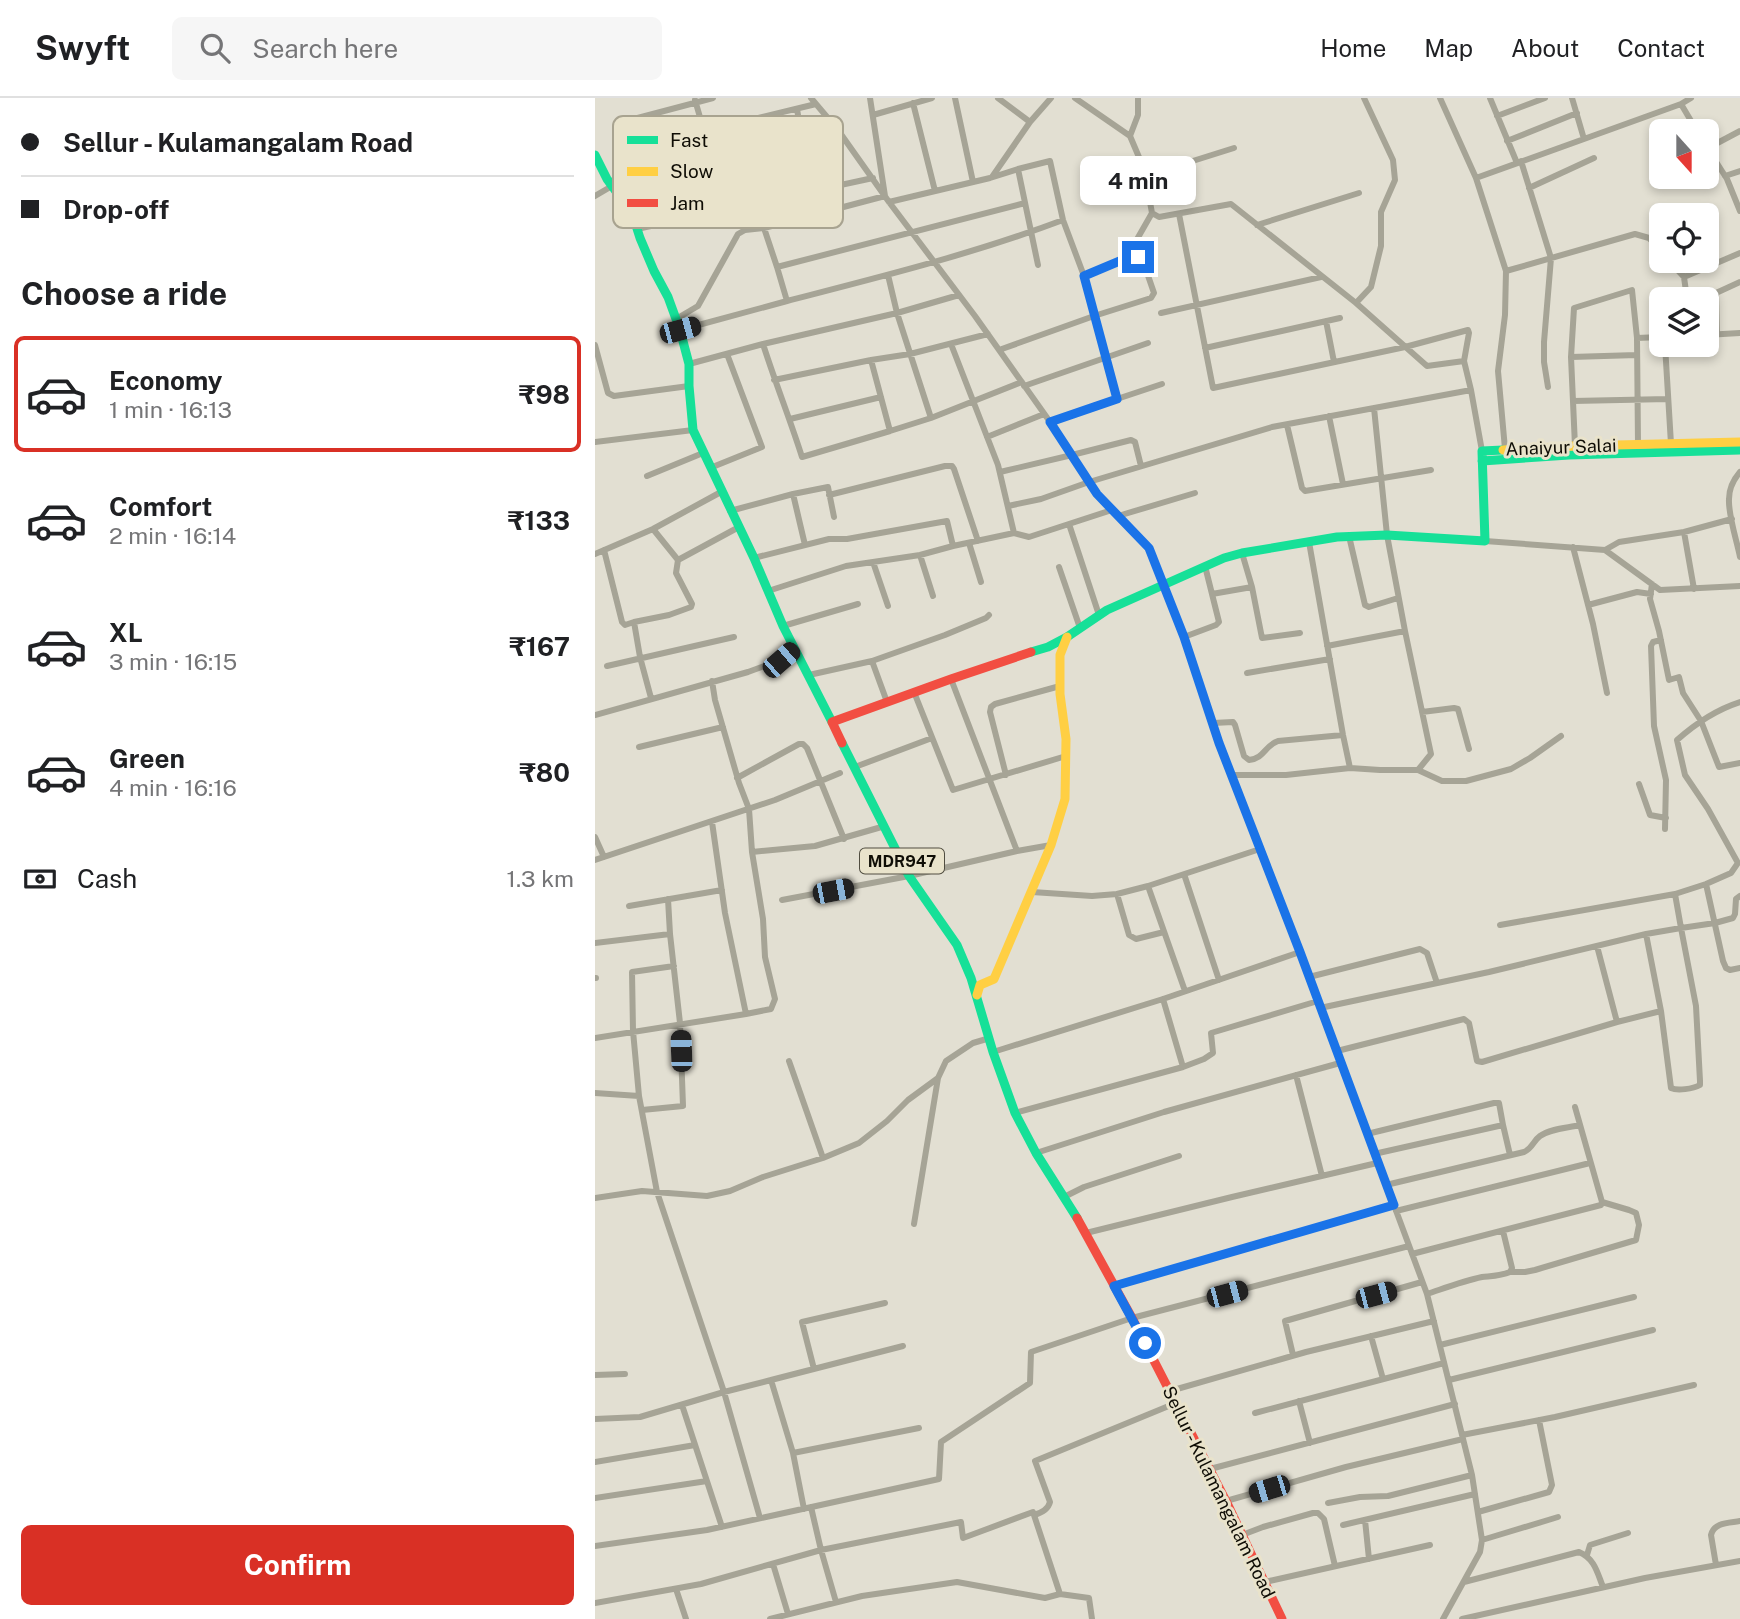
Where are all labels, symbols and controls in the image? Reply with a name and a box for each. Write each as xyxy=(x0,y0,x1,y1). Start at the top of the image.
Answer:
search box xyxy=(172,17,662,80)
text: Swyft xyxy=(35,29,130,67)
icon: search xyxy=(196,29,234,67)
text: Search here xyxy=(252,33,398,64)
text: Home xyxy=(1320,34,1386,62)
text: Map xyxy=(1424,34,1473,62)
text: About xyxy=(1511,34,1579,62)
text: Contact xyxy=(1617,34,1705,62)
legend xyxy=(613,116,843,228)
north arrow xyxy=(1649,119,1719,189)
map controls xyxy=(1649,119,1719,357)
text: Sellur - Kulamangalam Road xyxy=(63,127,413,158)
text: Fast xyxy=(670,129,708,151)
callout: 4 min xyxy=(1080,156,1196,204)
text: Slow xyxy=(670,160,714,182)
text: 4 min xyxy=(1108,167,1168,194)
text: Jam xyxy=(670,192,704,214)
text: Drop-off xyxy=(63,194,169,225)
button: locate xyxy=(1649,203,1719,273)
route end xyxy=(1122,241,1154,273)
text: Choose a ride xyxy=(21,275,227,312)
button: layers xyxy=(1649,287,1719,357)
car xyxy=(657,314,704,346)
icon: car xyxy=(25,363,88,426)
text: Economy xyxy=(109,365,222,396)
text: ₹98 xyxy=(519,379,570,410)
text: 1 min · 16:13 xyxy=(109,396,232,423)
street label: Anaiyur Salai xyxy=(1505,435,1617,459)
icon: car xyxy=(25,489,88,552)
text: Comfort xyxy=(109,491,212,522)
text: ₹133 xyxy=(508,505,570,536)
text: 2 min · 16:14 xyxy=(109,522,236,549)
icon: car xyxy=(25,615,88,678)
text: XL xyxy=(109,617,143,648)
text: ₹167 xyxy=(509,631,570,662)
car xyxy=(759,638,804,682)
text: 3 min · 16:15 xyxy=(109,648,237,675)
icon: car xyxy=(25,741,88,804)
text: Green xyxy=(109,743,185,774)
text: ₹80 xyxy=(519,757,570,788)
text: 4 min · 16:16 xyxy=(109,774,237,801)
road number: MDR947 xyxy=(860,848,944,874)
icon: cash xyxy=(21,860,59,898)
text: Cash xyxy=(77,863,137,894)
text: 1.3 km xyxy=(507,865,574,892)
car xyxy=(811,877,856,905)
car xyxy=(670,1030,693,1072)
car xyxy=(1204,1278,1251,1310)
car xyxy=(1353,1279,1400,1311)
route start xyxy=(1129,1327,1161,1359)
street label: Sellur - Kulamangalam Road xyxy=(1158,1383,1280,1601)
car xyxy=(1246,1473,1293,1505)
button: Confirm xyxy=(21,1525,574,1605)

